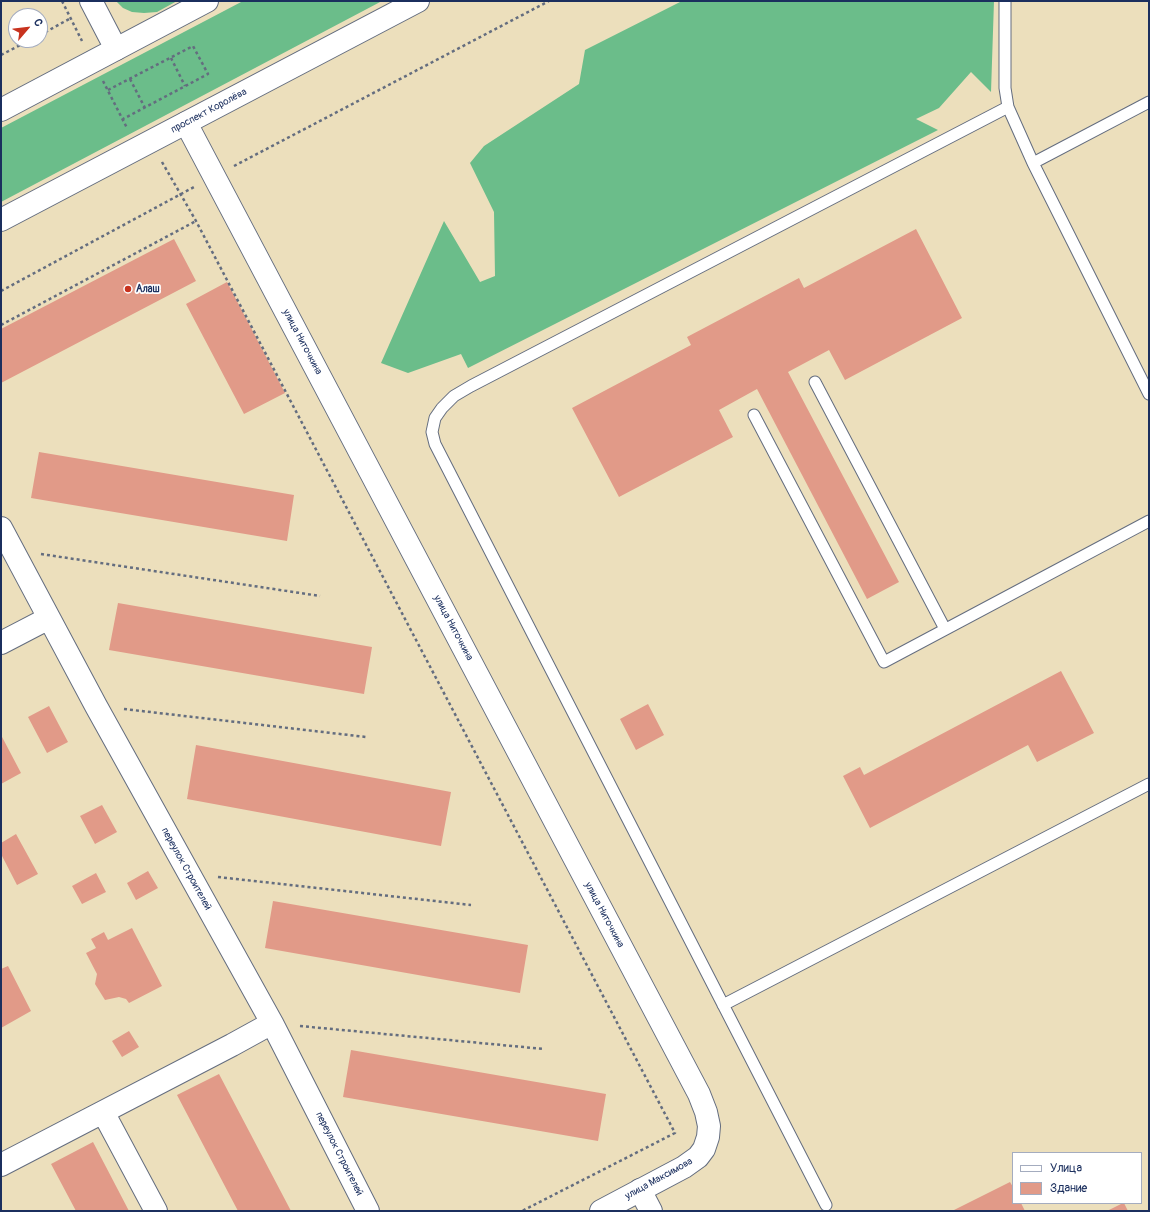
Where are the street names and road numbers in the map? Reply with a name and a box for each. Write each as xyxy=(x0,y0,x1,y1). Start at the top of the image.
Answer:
street label: проспект Королёва xyxy=(169,86,249,136)
street label: улица Ниточкина xyxy=(280,307,324,377)
street label: улица Ниточкина xyxy=(431,593,475,663)
street label: переулок Строителей xyxy=(158,826,214,912)
street label: улица Ниточкина xyxy=(582,880,626,950)
street label: переулок Строителей xyxy=(313,1110,365,1198)
street label: улица Максимова xyxy=(623,1156,695,1202)

